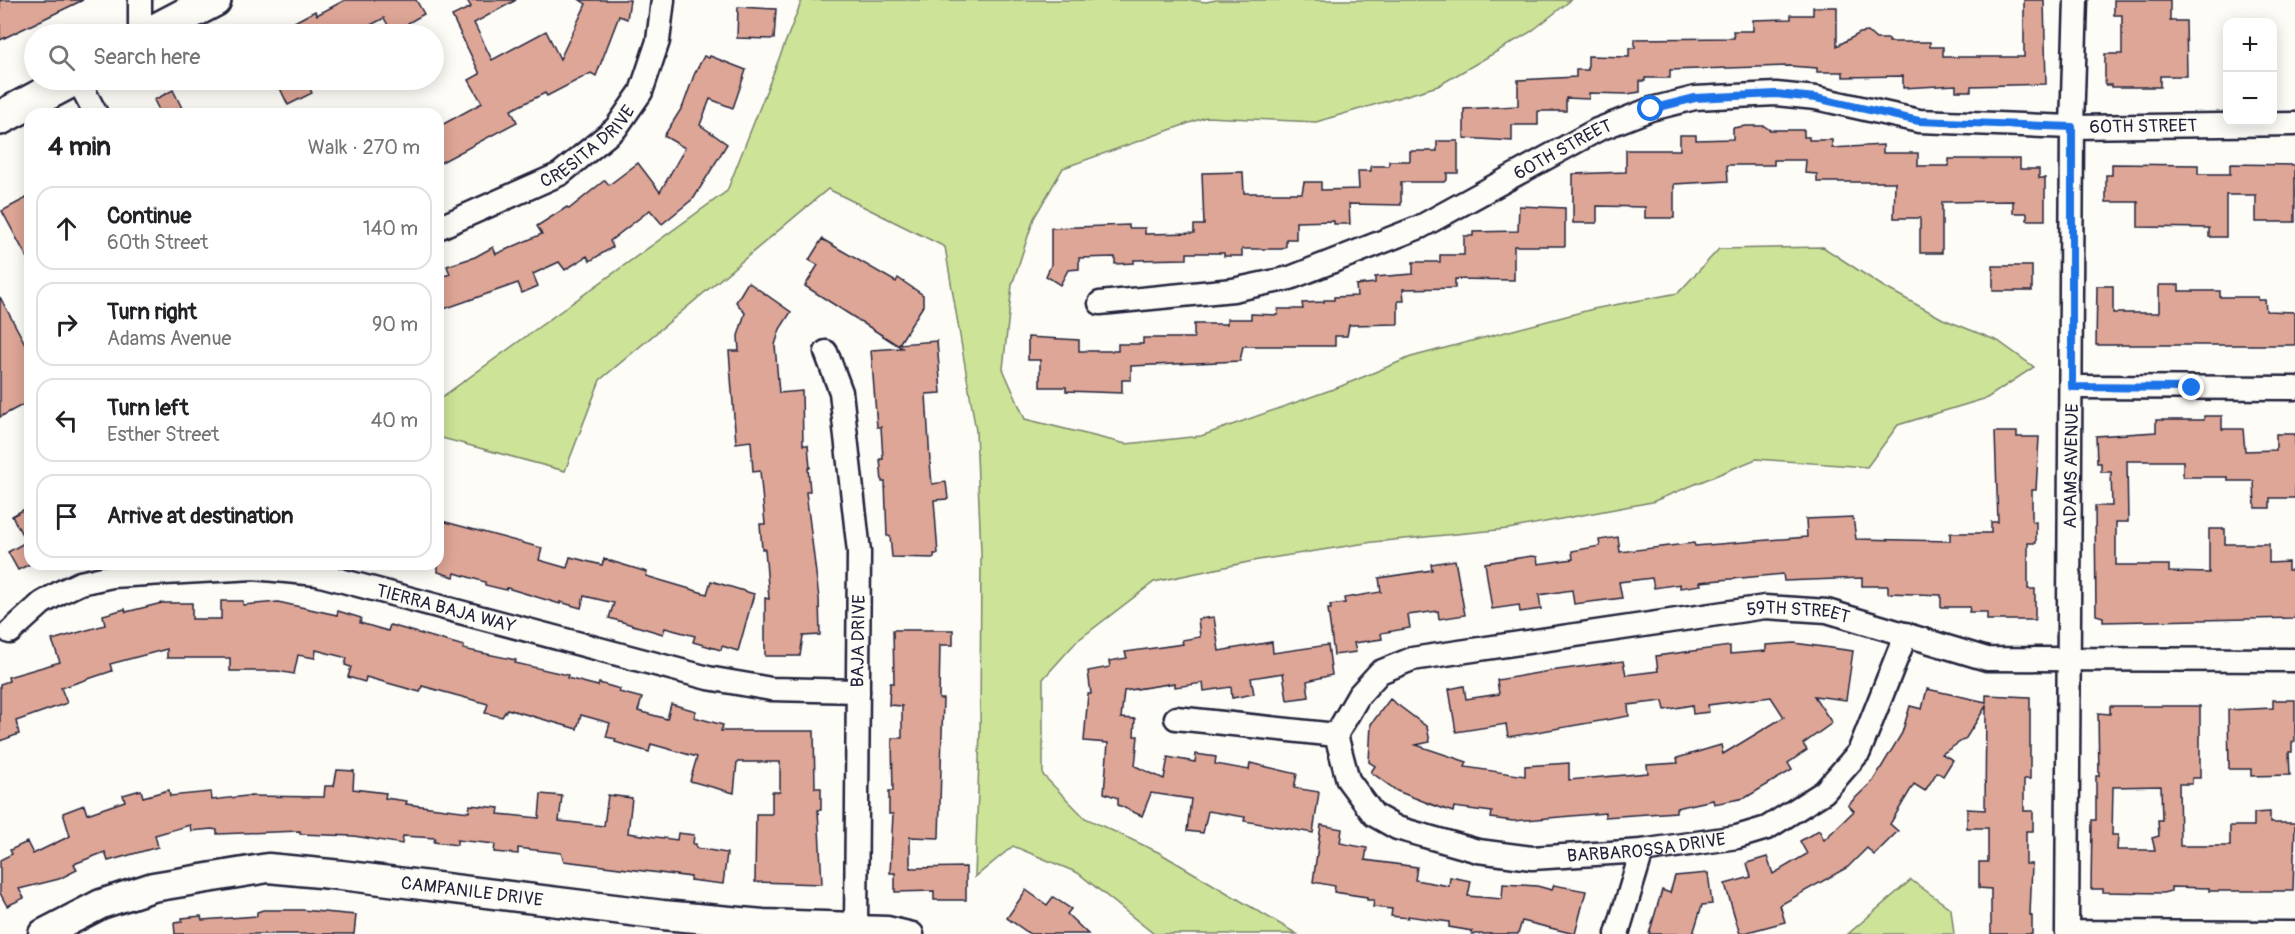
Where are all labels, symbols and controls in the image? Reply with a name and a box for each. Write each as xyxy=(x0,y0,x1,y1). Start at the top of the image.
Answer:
map controls xyxy=(2223,18,2277,126)
button: + xyxy=(2223,18,2277,72)
search box xyxy=(24,24,444,90)
icon: search xyxy=(45,41,78,74)
text: Search here xyxy=(93,43,200,71)
button: − xyxy=(2223,72,2277,126)
route start xyxy=(1637,95,1663,121)
street label: CRESITA DRIVE xyxy=(537,101,640,193)
street label: 60TH STREET xyxy=(1510,114,1615,185)
street label: 60TH STREET xyxy=(2089,114,2197,139)
text: 4 min xyxy=(48,131,111,163)
text: Walk · 270 m xyxy=(308,135,420,160)
text: Continue xyxy=(107,202,191,230)
icon: ahead xyxy=(50,212,83,245)
text: 140 m xyxy=(363,216,418,241)
text: 60th Street xyxy=(107,230,208,255)
text: Turn right xyxy=(107,298,197,326)
icon: right xyxy=(50,308,83,341)
text: 90 m xyxy=(372,312,418,337)
text: Adams Avenue xyxy=(107,326,231,351)
route end xyxy=(2178,374,2204,400)
text: Turn left xyxy=(107,394,189,422)
street label: ADAMS AVENUE xyxy=(2059,403,2084,529)
icon: left xyxy=(50,404,83,437)
text: 40 m xyxy=(371,408,418,433)
text: Esther Street xyxy=(107,422,219,447)
icon: arrive xyxy=(50,500,83,533)
text: Arrive at destination xyxy=(107,502,293,530)
street label: TIERRA BAJA WAY xyxy=(374,579,519,639)
street label: BAJA DRIVE xyxy=(846,594,871,688)
street label: 59TH STREET xyxy=(1745,596,1852,629)
street label: BARBAROSSA DRIVE xyxy=(1566,828,1727,868)
street label: CAMPANILE DRIVE xyxy=(400,872,544,912)

